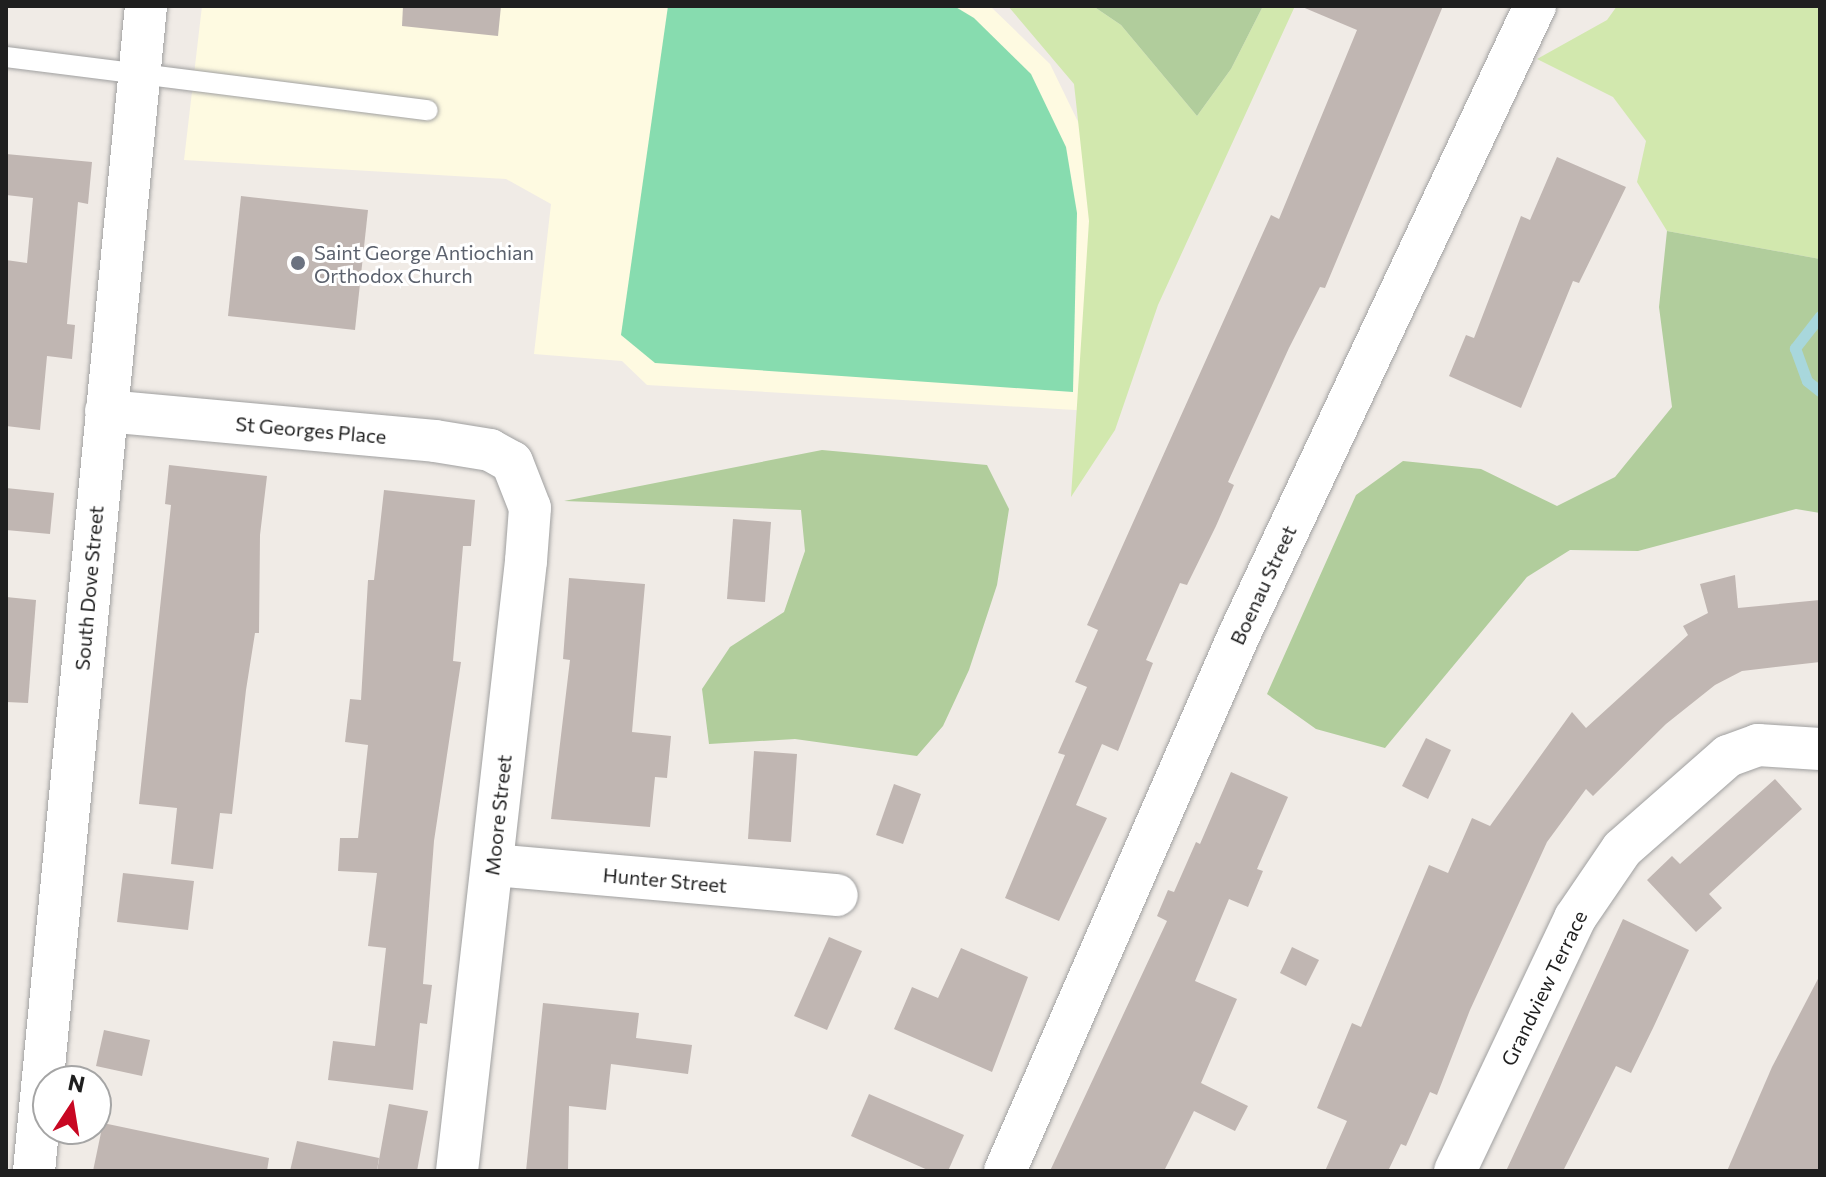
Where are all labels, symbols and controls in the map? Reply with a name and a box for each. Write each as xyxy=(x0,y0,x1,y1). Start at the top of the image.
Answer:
place label: Saint George Antiochian Orthodox Church xyxy=(314,240,534,287)
marker: Saint George Antiochian Orthodox Church xyxy=(289,254,307,272)
street label: St Georges Place xyxy=(235,411,387,449)
street label: South Dove Street xyxy=(70,505,108,671)
street label: Boenau Street xyxy=(1225,522,1301,648)
street label: Moore Street xyxy=(480,753,516,877)
street label: Hunter Street xyxy=(602,863,728,897)
street label: Grandview Terrace xyxy=(1496,906,1592,1070)
north arrow xyxy=(32,1065,112,1145)
text: N xyxy=(66,1068,88,1098)

